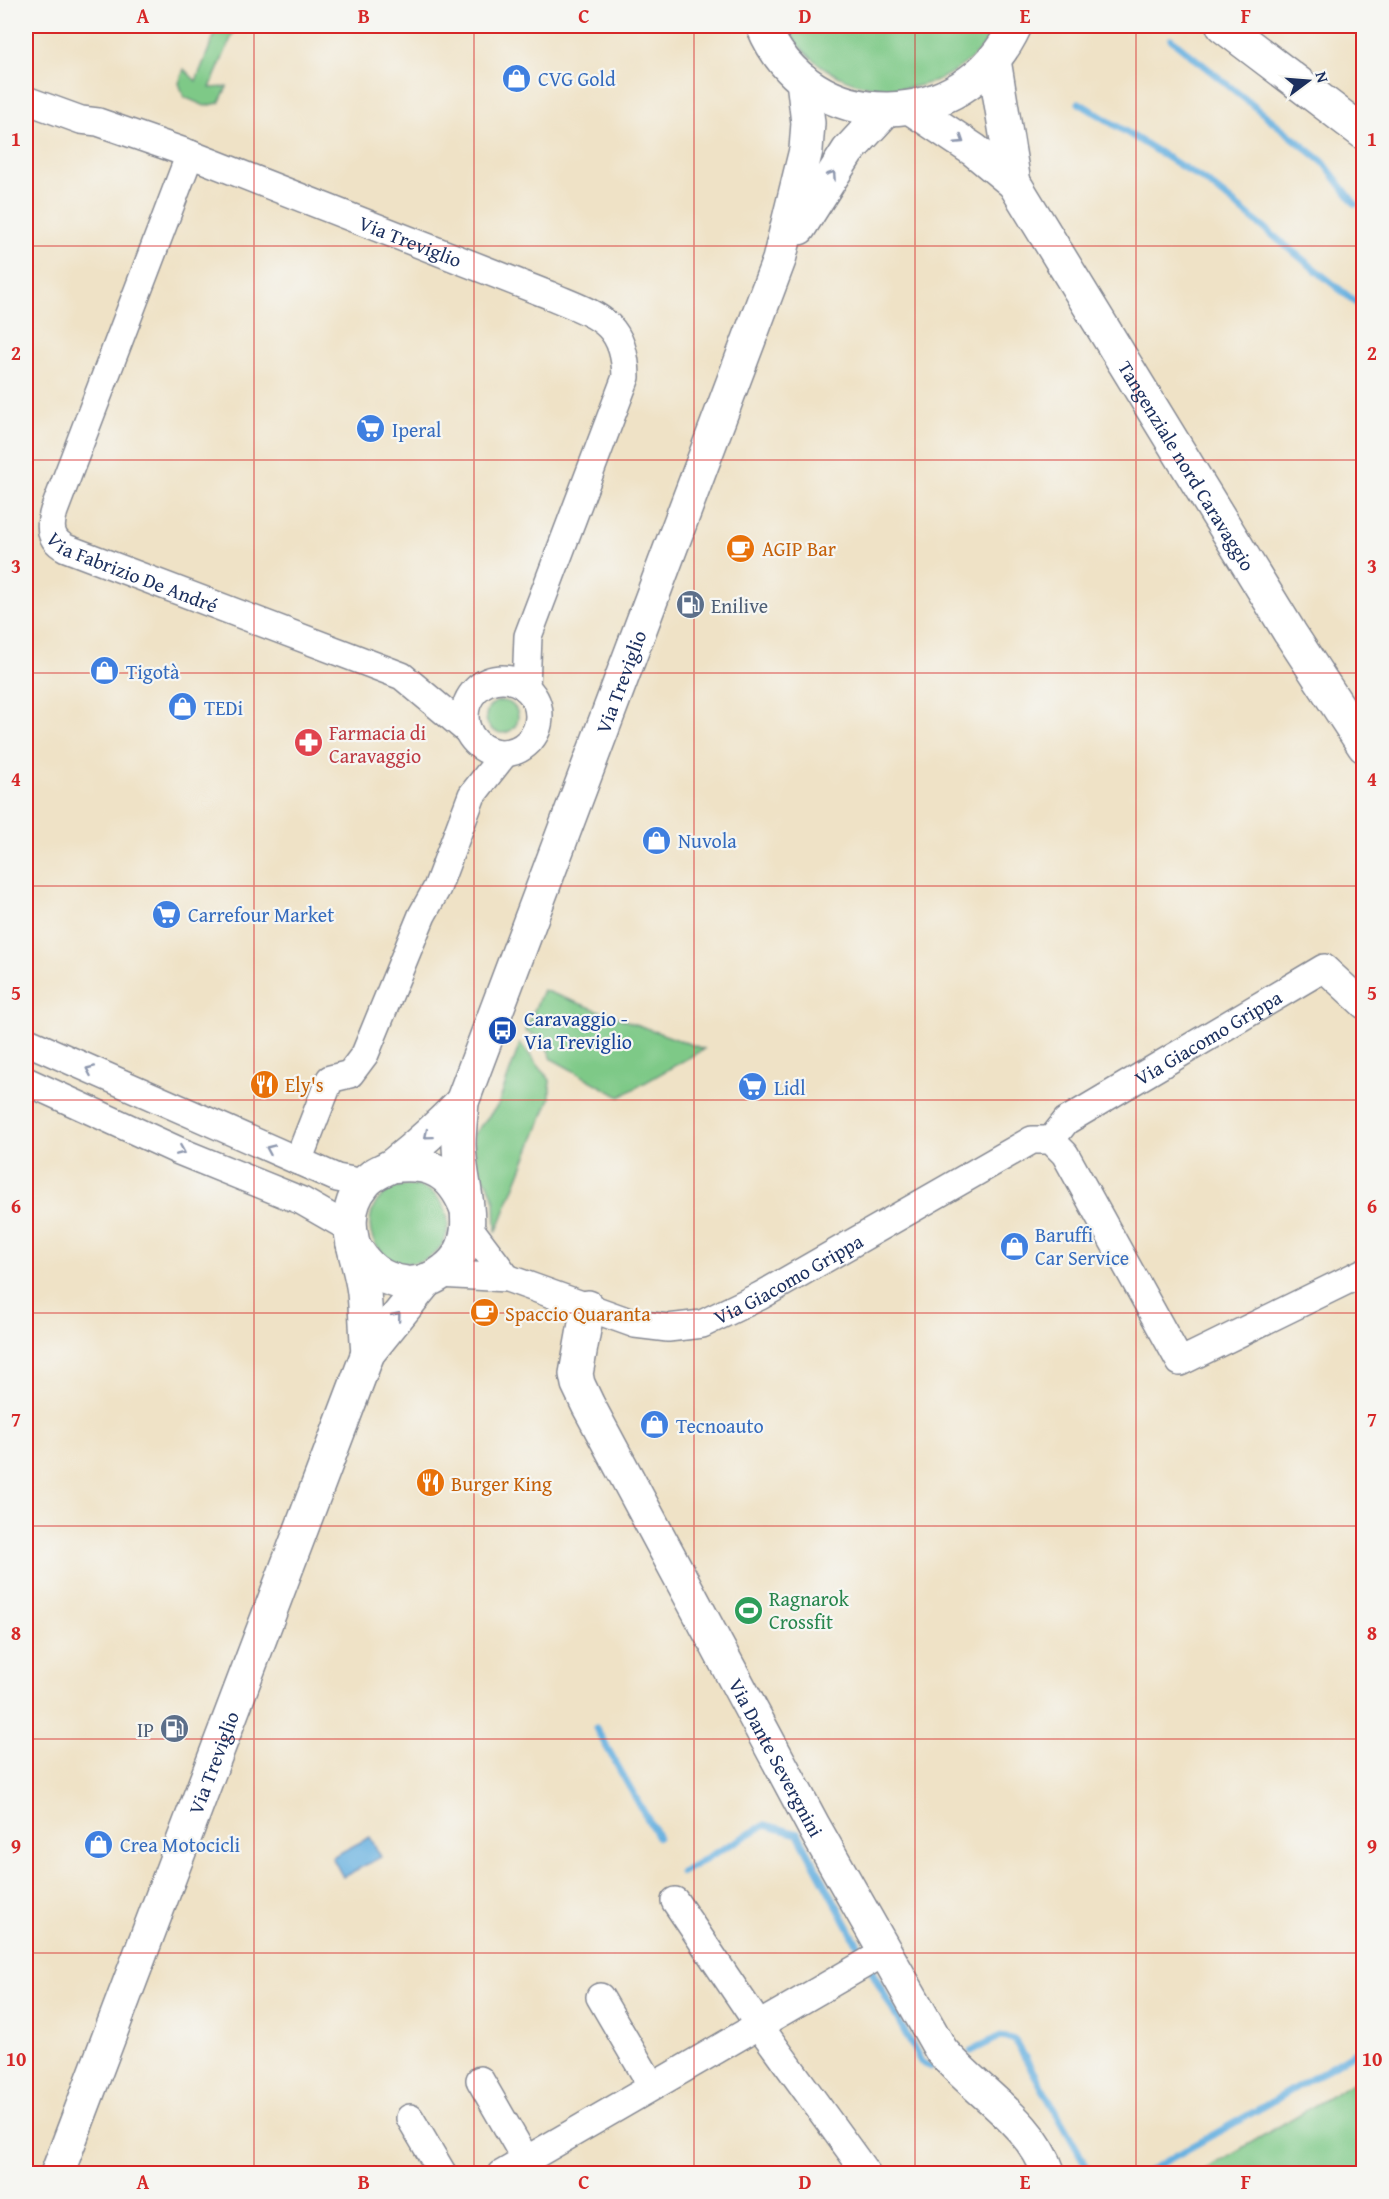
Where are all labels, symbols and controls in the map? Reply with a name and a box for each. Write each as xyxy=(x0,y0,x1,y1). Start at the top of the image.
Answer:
text: A xyxy=(137,1,150,30)
text: B xyxy=(358,1,370,30)
text: C xyxy=(578,1,590,30)
text: D xyxy=(798,1,812,30)
text: E xyxy=(1020,1,1031,30)
text: F xyxy=(1241,1,1251,30)
north arrow xyxy=(1278,51,1338,111)
shop icon: CVG Gold xyxy=(501,62,533,94)
place label: CVG Gold xyxy=(538,64,616,93)
text: N xyxy=(1309,68,1336,86)
text: 1 xyxy=(11,124,21,153)
text: 1 xyxy=(1367,124,1377,153)
one-way arrow xyxy=(953,133,964,144)
one-way arrow xyxy=(825,171,836,182)
street label: Via Treviglio xyxy=(355,207,466,274)
text: 2 xyxy=(11,338,21,367)
text: 2 xyxy=(1367,338,1377,367)
street label: Tangenziale nord Caravaggio xyxy=(1112,355,1263,576)
supermarket icon: Iperal xyxy=(355,413,387,445)
place label: Iperal xyxy=(392,415,442,444)
street label: Via Fabrizio De André xyxy=(40,526,222,619)
cafe icon: AGIP Bar xyxy=(725,532,757,564)
place label: AGIP Bar xyxy=(762,534,836,563)
text: 3 xyxy=(11,551,21,580)
text: 3 xyxy=(1367,551,1377,580)
fuel station icon: Enilive xyxy=(674,589,706,621)
place label: Enilive xyxy=(711,591,768,620)
street label: Via Treviglio xyxy=(588,626,653,737)
shop icon: Tigotà xyxy=(89,655,121,687)
place label: Tigotà xyxy=(126,657,180,686)
shop icon: TEDi xyxy=(167,691,199,723)
place label: TEDi xyxy=(204,693,243,722)
place label: Farmacia di Caravaggio xyxy=(329,718,426,770)
pharmacy icon: Farmacia di Caravaggio xyxy=(292,727,324,759)
text: 4 xyxy=(11,764,21,793)
text: 4 xyxy=(1367,764,1377,793)
shop icon: Nuvola xyxy=(641,824,673,856)
place label: Nuvola xyxy=(678,826,737,855)
supermarket icon: Carrefour Market xyxy=(151,898,183,930)
place label: Carrefour Market xyxy=(188,900,334,929)
text: 5 xyxy=(11,978,21,1007)
text: 5 xyxy=(1367,978,1377,1007)
street label: Via Giacomo Grippa xyxy=(1129,982,1287,1092)
place label: Caravaggio - Via Treviglio xyxy=(524,1004,632,1056)
bus stop icon: Caravaggio - Via Treviglio xyxy=(487,1014,519,1046)
one-way arrow xyxy=(85,1065,96,1077)
restaurant icon: Ely's xyxy=(248,1068,280,1100)
place label: Ely's xyxy=(285,1070,324,1099)
supermarket icon: Lidl xyxy=(737,1071,769,1103)
place label: Lidl xyxy=(774,1073,806,1102)
one-way arrow xyxy=(424,1128,435,1139)
one-way arrow xyxy=(174,1144,185,1156)
one-way arrow xyxy=(266,1144,277,1156)
text: 6 xyxy=(11,1191,21,1220)
text: 6 xyxy=(1367,1191,1377,1220)
place label: Baruffi Car Service xyxy=(1035,1220,1129,1272)
street label: Via Giacomo Grippa xyxy=(709,1225,868,1331)
shop icon: Baruffi Car Service xyxy=(998,1230,1030,1262)
cafe icon: Spaccio Quaranta xyxy=(468,1297,500,1329)
place label: Spaccio Quaranta xyxy=(505,1299,651,1328)
one-way arrow xyxy=(390,1312,401,1323)
text: 7 xyxy=(11,1404,21,1433)
text: 7 xyxy=(1367,1404,1377,1433)
shop icon: Tecnoauto xyxy=(639,1409,671,1441)
place label: Tecnoauto xyxy=(676,1411,764,1440)
restaurant icon: Burger King xyxy=(414,1467,446,1499)
place label: Burger King xyxy=(451,1469,552,1498)
place label: Ragnarok Crossfit xyxy=(769,1584,850,1636)
sports icon: Ragnarok Crossfit xyxy=(732,1594,764,1626)
text: 8 xyxy=(11,1618,21,1647)
text: 8 xyxy=(1367,1618,1377,1647)
street label: Via Dante Severgnini xyxy=(722,1673,831,1842)
street label: Via Treviglio xyxy=(180,1707,246,1818)
fuel station icon: IP xyxy=(159,1713,191,1745)
place label: IP xyxy=(137,1715,154,1744)
shop icon: Crea Motocicli xyxy=(83,1828,115,1860)
place label: Crea Motocicli xyxy=(120,1830,241,1859)
text: 9 xyxy=(11,1831,21,1860)
text: 9 xyxy=(1367,1831,1377,1860)
text: 10 xyxy=(6,2044,26,2073)
text: 10 xyxy=(1362,2044,1382,2073)
text: A xyxy=(137,2167,150,2196)
text: B xyxy=(358,2167,370,2196)
text: C xyxy=(578,2167,590,2196)
text: D xyxy=(798,2167,812,2196)
text: E xyxy=(1020,2167,1031,2196)
text: F xyxy=(1241,2167,1251,2196)

